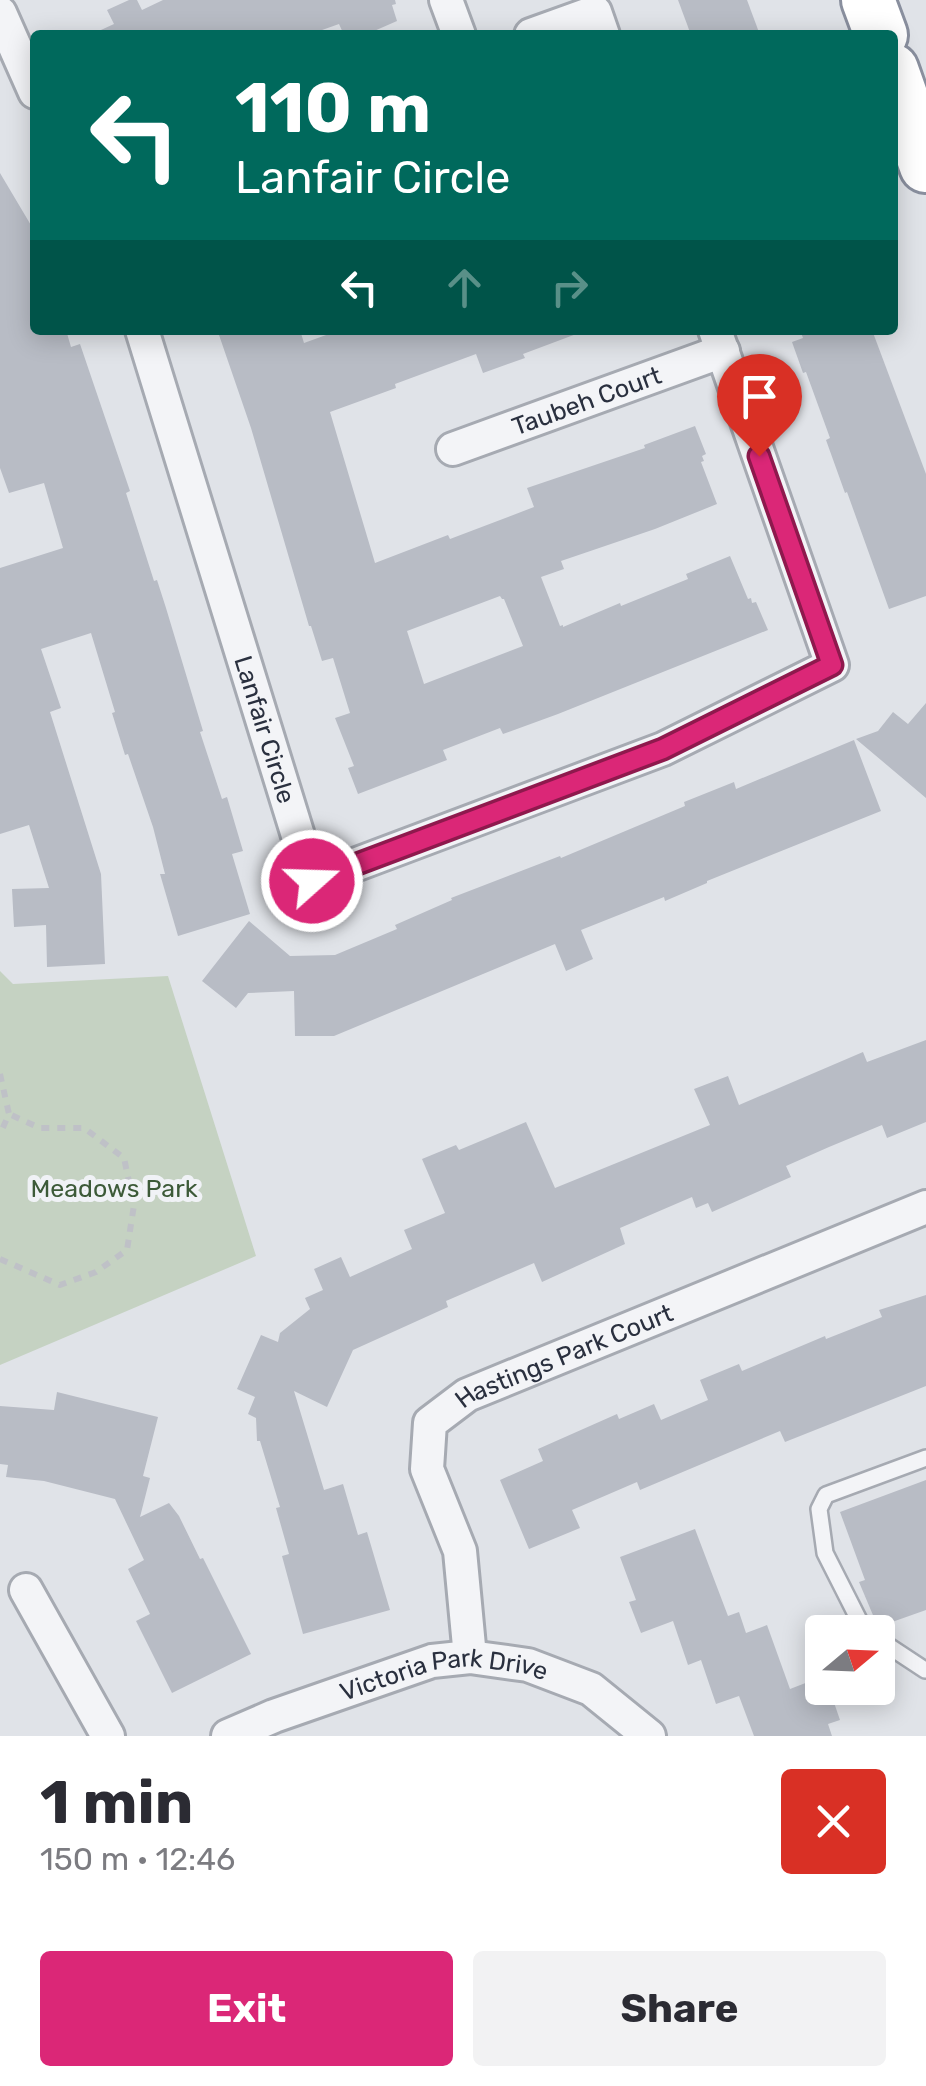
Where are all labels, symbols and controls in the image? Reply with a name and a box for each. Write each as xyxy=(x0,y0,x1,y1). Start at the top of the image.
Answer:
text: 110 m xyxy=(235,67,431,150)
icon: left xyxy=(70,70,200,200)
text: Lanfair Circle xyxy=(235,151,510,204)
icon: left xyxy=(332,260,387,315)
icon: ahead xyxy=(437,260,492,315)
icon: right xyxy=(542,260,597,315)
pin xyxy=(717,354,802,457)
street label: Taubeh Court xyxy=(508,360,665,441)
icon: arrive xyxy=(732,369,787,424)
street label: Lanfair Circle xyxy=(229,652,302,807)
position arrow xyxy=(260,829,364,933)
park label: Meadows Park xyxy=(30,1174,198,1203)
street label: Hastings Park Court xyxy=(449,1298,677,1414)
north arrow xyxy=(805,1615,895,1705)
map controls xyxy=(805,1615,895,1705)
street label: Victoria Park Drive xyxy=(336,1642,553,1706)
text: 1 min xyxy=(40,1767,193,1838)
button: close xyxy=(781,1769,886,1874)
text: 150 m · 12:46 xyxy=(40,1840,235,1878)
button: Exit xyxy=(40,1951,453,2066)
button: Share xyxy=(473,1951,886,2066)

